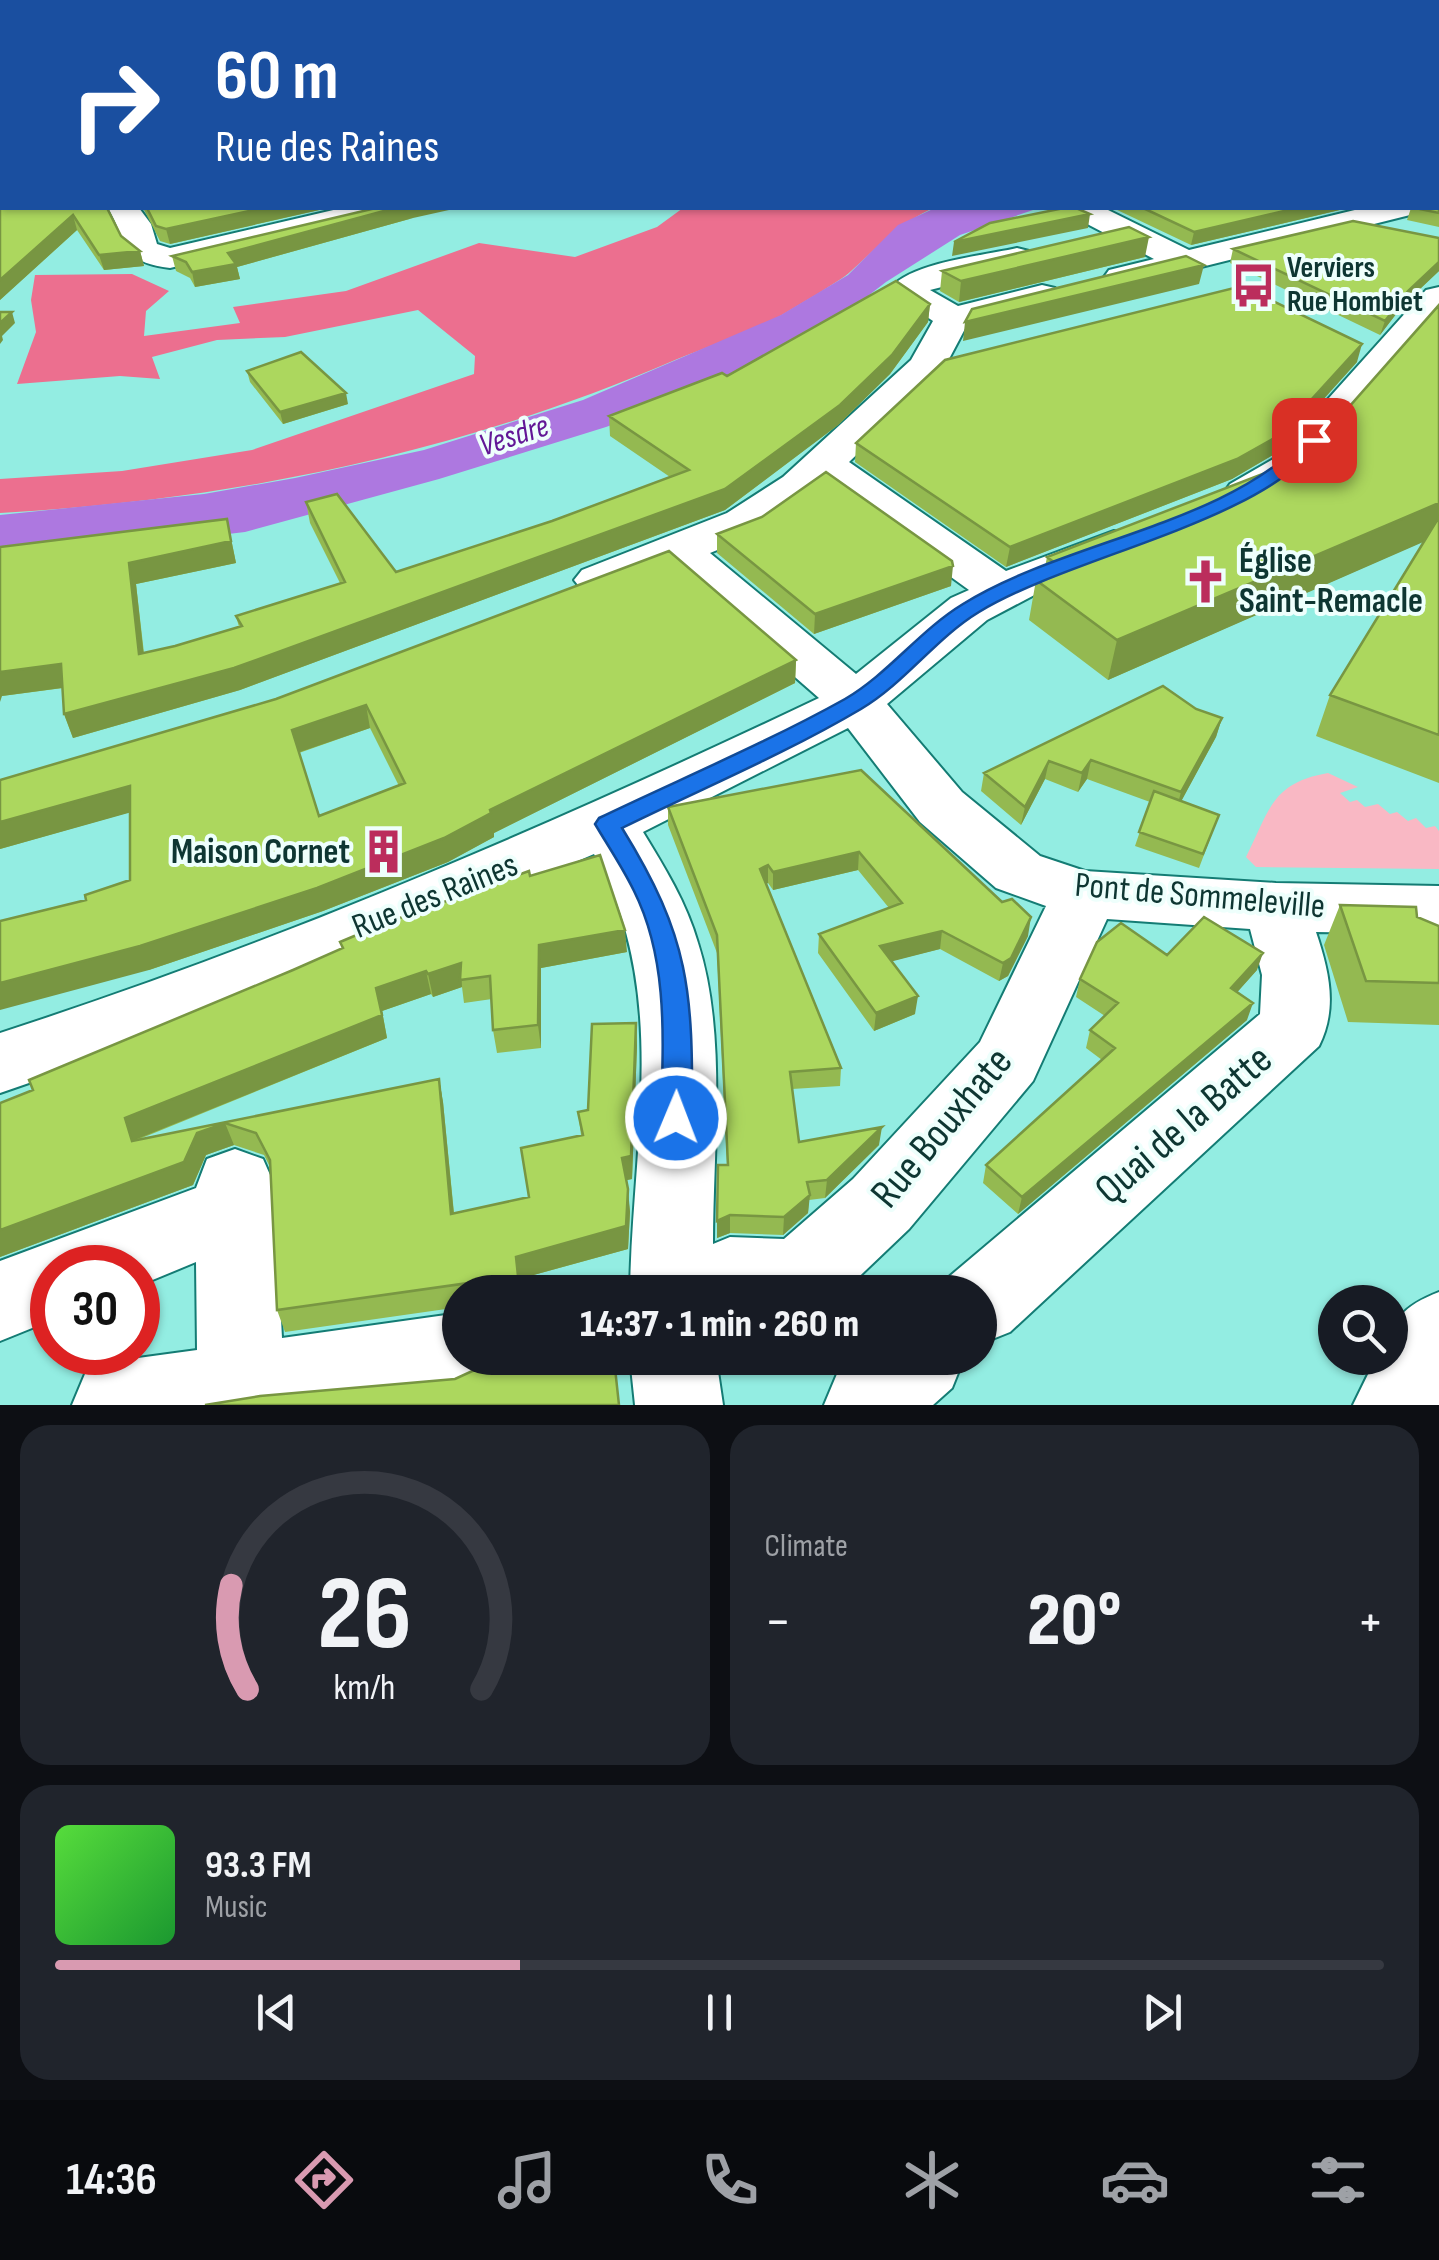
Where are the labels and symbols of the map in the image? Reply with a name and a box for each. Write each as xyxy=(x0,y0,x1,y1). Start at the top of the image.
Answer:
place label: Verviers Rue Hombiet xyxy=(1287,250,1423,320)
bus stop icon: Verviers Rue Hombiet xyxy=(1230,261,1278,309)
pin xyxy=(1272,398,1357,483)
water label: Vesdre xyxy=(474,406,554,466)
place label: Église Saint-Remacle xyxy=(1239,540,1423,623)
church icon: Église Saint-Remacle xyxy=(1182,557,1230,605)
building icon: Maison Cornet xyxy=(359,828,407,876)
place label: Maison Cornet xyxy=(171,831,350,874)
street label: Rue des Raines xyxy=(346,843,524,949)
street label: Pont de Sommeleville xyxy=(1073,864,1327,928)
street label: Quai de la Batte xyxy=(1085,1034,1283,1216)
street label: Rue Bouxhate xyxy=(860,1038,1024,1218)
position arrow xyxy=(624,1066,728,1170)
speed limit sign: 30 xyxy=(30,1245,160,1375)

